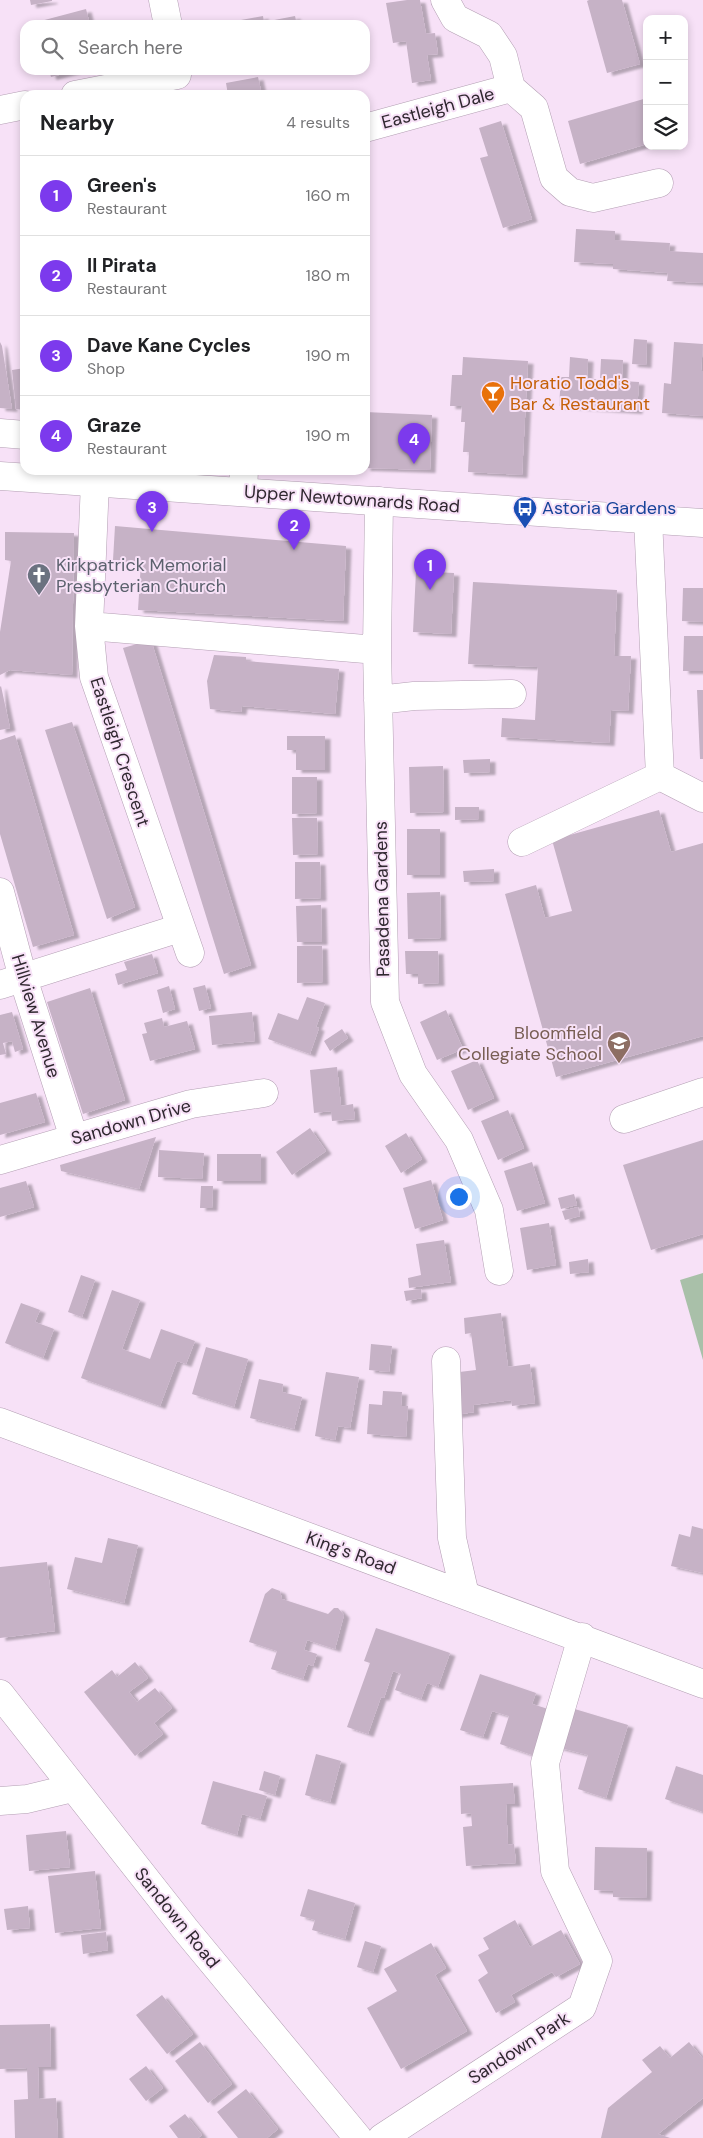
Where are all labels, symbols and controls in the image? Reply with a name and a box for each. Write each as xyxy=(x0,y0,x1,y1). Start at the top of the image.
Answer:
map controls xyxy=(643,15,688,150)
button: + xyxy=(643,15,688,60)
search box xyxy=(20,20,370,75)
icon: search xyxy=(38,34,66,62)
text: Search here xyxy=(78,35,183,60)
button: − xyxy=(643,60,688,105)
street label: Eastleigh Dale xyxy=(379,81,497,135)
button: layers xyxy=(643,105,688,150)
text: Nearby xyxy=(40,109,114,137)
text: 4 results xyxy=(286,112,350,133)
text: Green's xyxy=(87,173,157,198)
text: 1 xyxy=(53,185,59,206)
text: 160 m xyxy=(306,185,350,206)
text: Restaurant xyxy=(87,198,167,219)
text: Il Pirata xyxy=(87,253,157,278)
text: 2 xyxy=(51,265,61,286)
text: 180 m xyxy=(306,265,350,286)
text: Restaurant xyxy=(87,278,167,299)
text: Dave Kane Cycles xyxy=(87,333,251,358)
text: 3 xyxy=(51,345,61,366)
text: 190 m xyxy=(306,345,350,366)
text: Shop xyxy=(87,358,125,379)
place label: Horatio Todd's Bar & Restaurant xyxy=(510,371,650,416)
bar icon: Horatio Todd's Bar & Restaurant xyxy=(480,380,506,414)
text: Graze xyxy=(87,413,141,438)
pin: 4 xyxy=(398,423,430,464)
text: 4 xyxy=(51,425,61,446)
text: 190 m xyxy=(306,425,350,446)
text: Restaurant xyxy=(87,438,167,459)
street label: Upper Newtownards Road xyxy=(243,479,461,519)
pin: 3 xyxy=(136,491,168,532)
bus stop icon: Astoria Gardens xyxy=(512,495,538,529)
place label: Astoria Gardens xyxy=(542,496,676,520)
pin: 2 xyxy=(278,509,310,550)
pin: 1 xyxy=(414,549,446,590)
place label: Kirkpatrick Memorial Presbyterian Church xyxy=(56,553,226,598)
church icon: Kirkpatrick Memorial Presbyterian Church xyxy=(26,562,52,596)
street label: Eastleigh Crescent xyxy=(85,674,155,830)
street label: Pasadena Gardens xyxy=(369,821,395,977)
street label: Hillview Avenue xyxy=(6,951,66,1081)
place label: Bloomfield Collegiate School xyxy=(458,1021,602,1066)
school or university icon: Bloomfield Collegiate School xyxy=(606,1030,632,1064)
street label: Sandown Drive xyxy=(68,1093,194,1151)
your location xyxy=(446,1184,472,1210)
street label: King's Road xyxy=(303,1526,399,1580)
street label: Sandown Road xyxy=(129,1863,225,1973)
street label: Sandown Park xyxy=(464,2006,574,2090)

